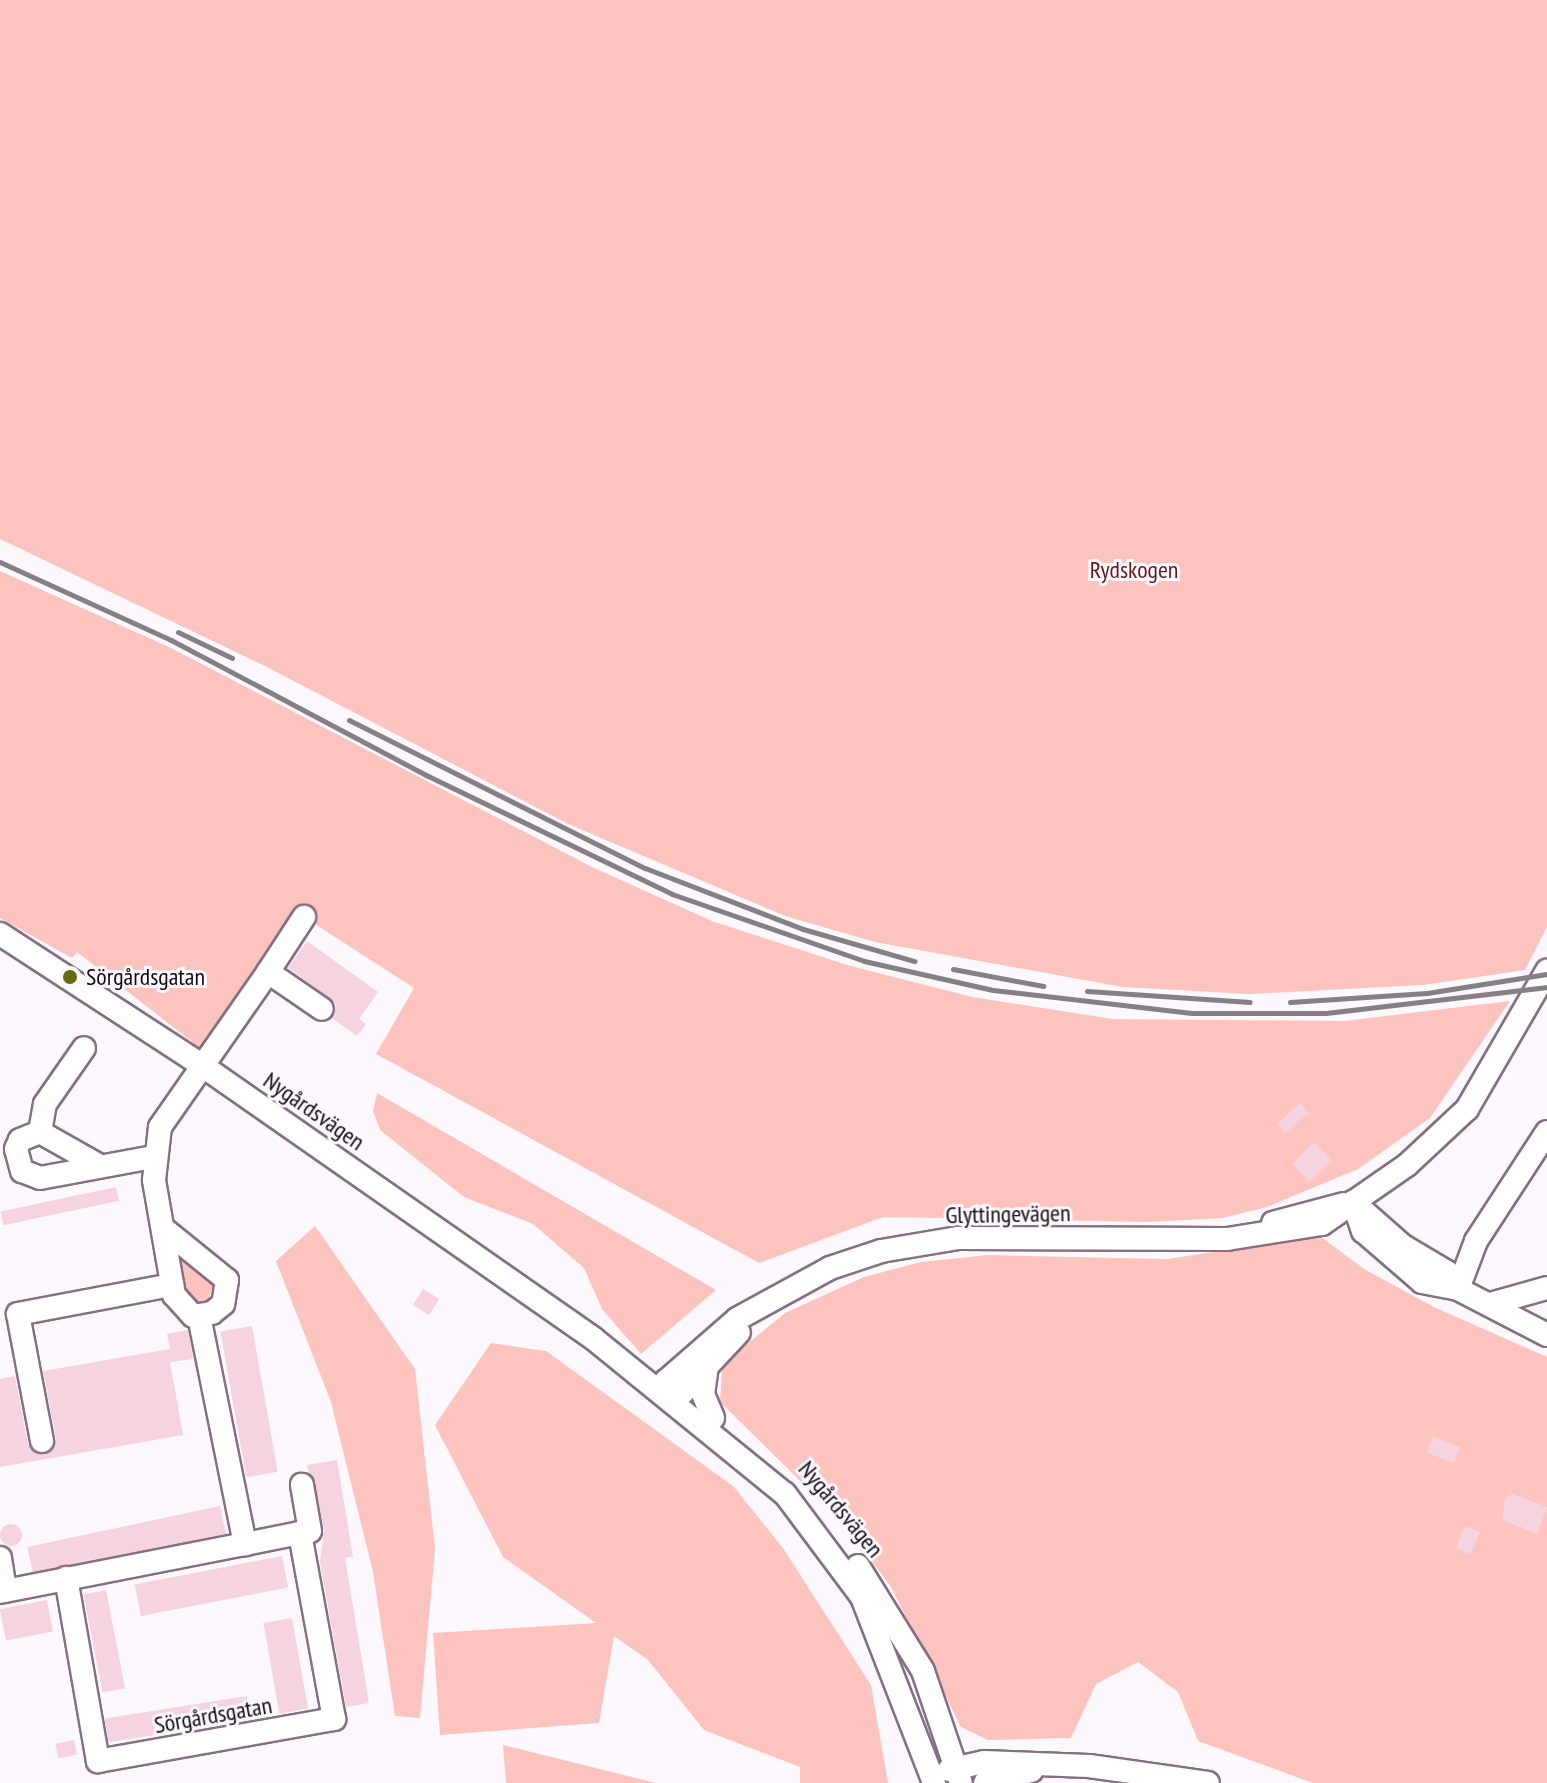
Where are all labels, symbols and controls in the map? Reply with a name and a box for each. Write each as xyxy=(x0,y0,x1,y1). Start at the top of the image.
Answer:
park label: Rydskogen xyxy=(1090,556,1178,584)
place label: Sörgårdsgatan xyxy=(86,963,205,991)
marker: Sörgårdsgatan xyxy=(61,968,79,986)
street label: Nygårdsvägen xyxy=(258,1066,370,1156)
street label: Glyttingevägen xyxy=(945,1199,1071,1229)
street label: Nygårdsvägen xyxy=(792,1455,890,1563)
street label: Sörgårdsgatan xyxy=(152,1690,274,1740)

